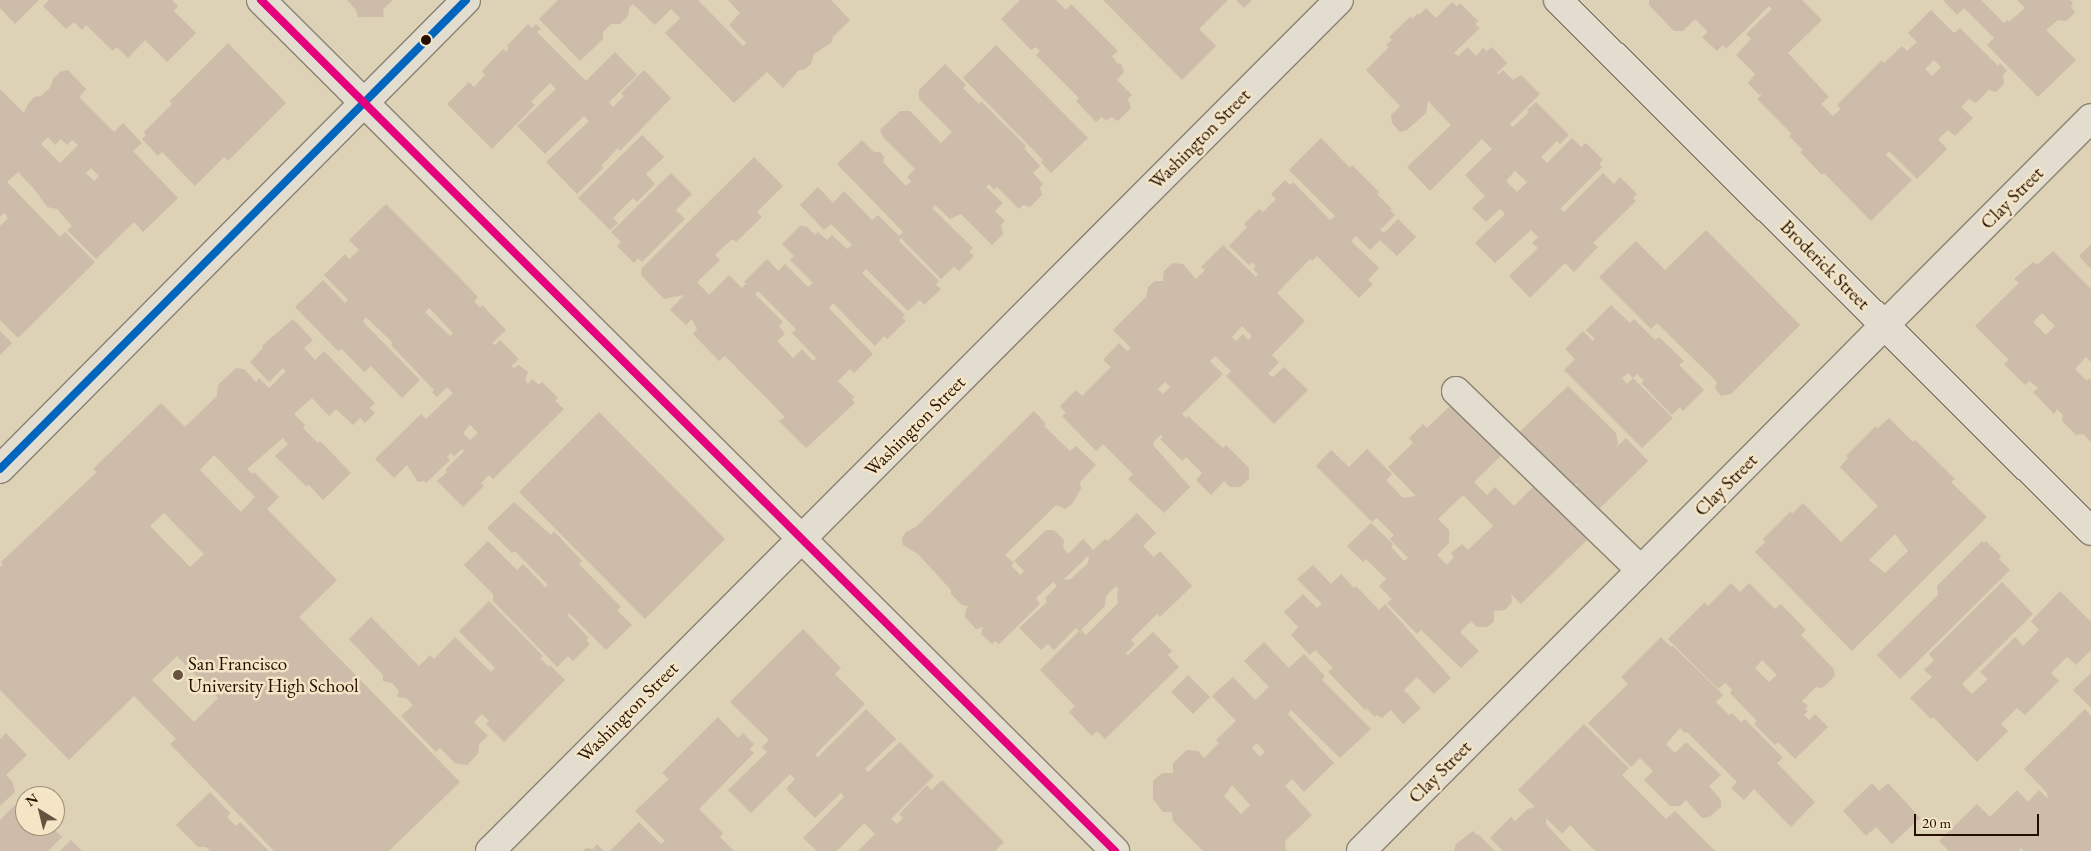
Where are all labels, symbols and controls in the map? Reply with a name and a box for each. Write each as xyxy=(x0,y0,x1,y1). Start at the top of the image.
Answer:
unlabelled marker xyxy=(421,35,431,45)
street label: Washington Street xyxy=(1145,84,1255,194)
street label: Clay Street xyxy=(1976,162,2048,234)
street label: Broderick Street xyxy=(1776,216,1874,314)
street label: Washington Street xyxy=(860,371,970,481)
street label: Clay Street xyxy=(1690,449,1762,521)
place label: San Francisco University High School xyxy=(188,653,359,697)
street label: Washington Street xyxy=(573,657,683,767)
marker: San Francisco University High School xyxy=(172,669,184,681)
street label: Clay Street xyxy=(1404,736,1476,808)
north arrow xyxy=(15,786,65,836)
text: N xyxy=(22,789,42,810)
scale bar xyxy=(1916,804,2041,836)
text: 20 m xyxy=(1922,813,1951,832)

